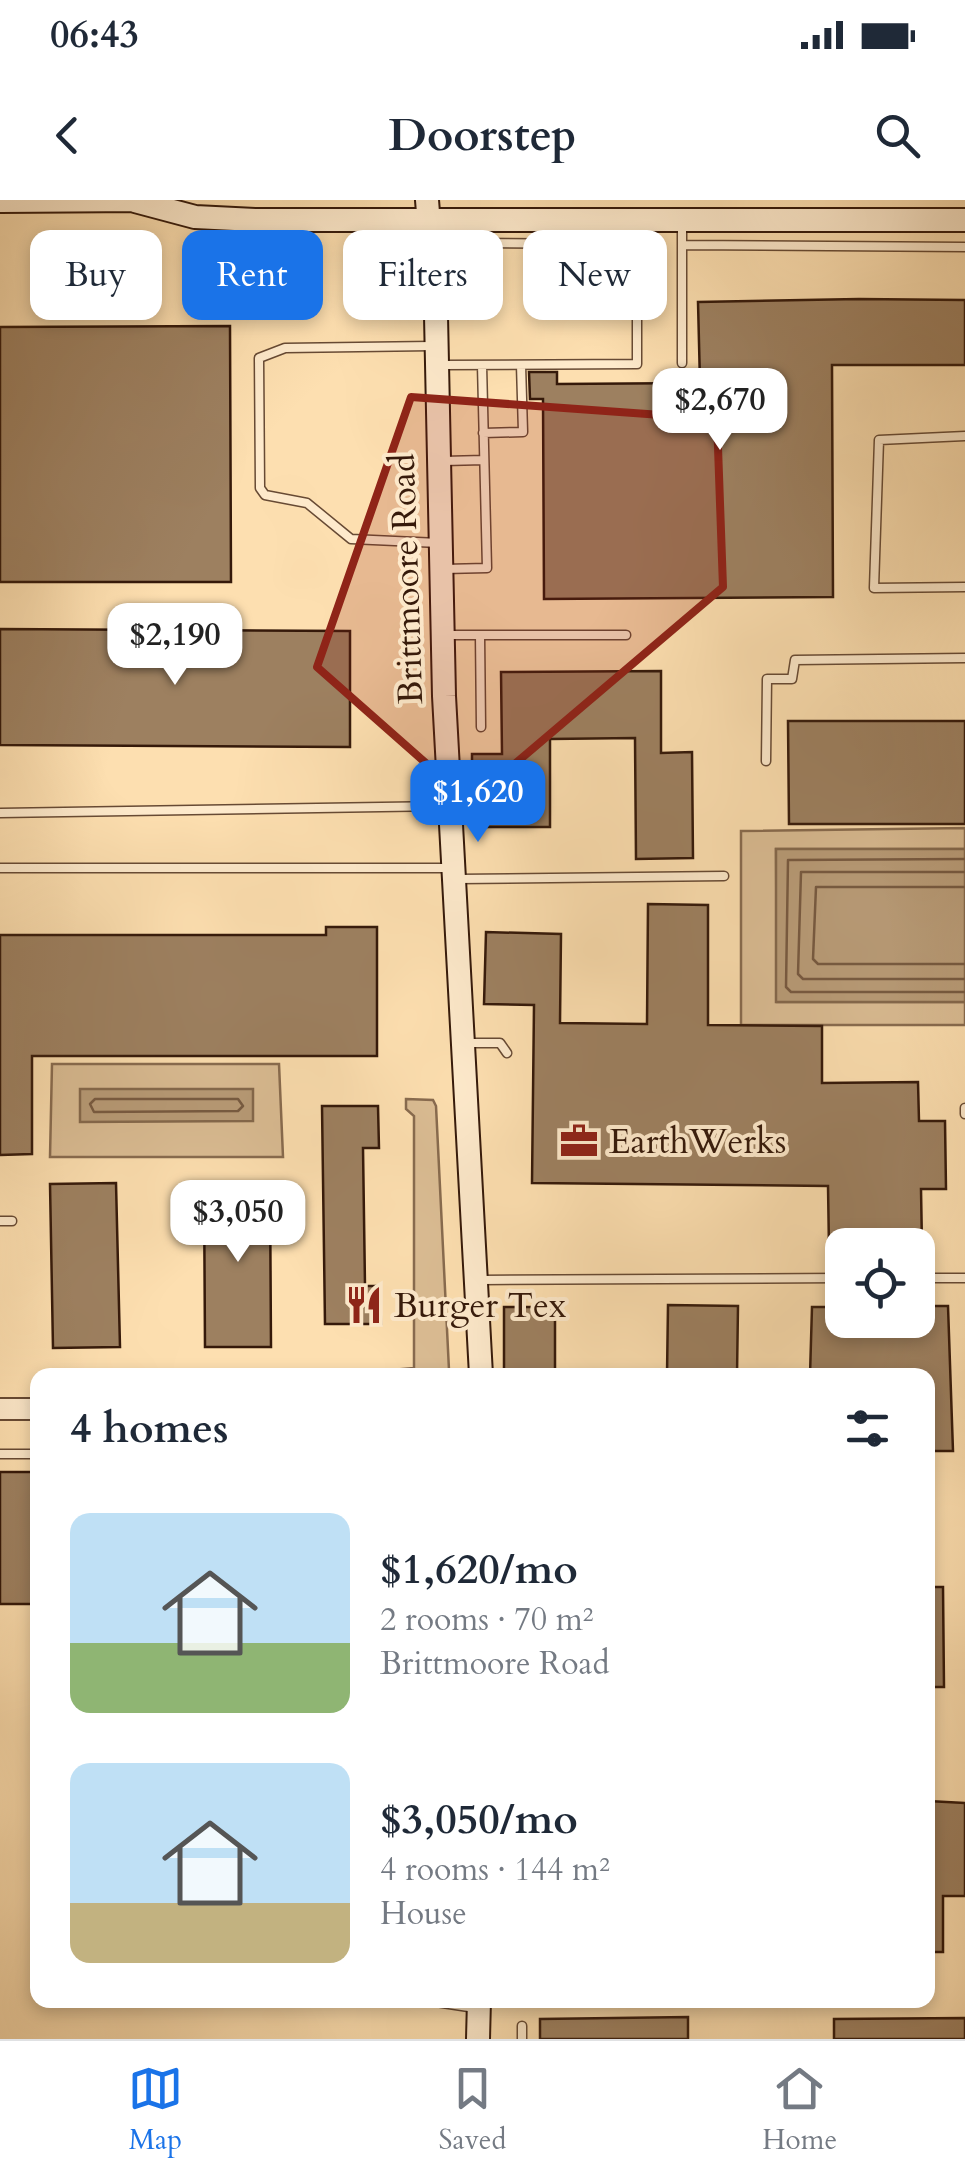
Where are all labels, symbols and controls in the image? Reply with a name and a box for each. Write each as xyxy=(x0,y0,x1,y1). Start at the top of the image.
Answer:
text: 06:43 xyxy=(50,9,139,61)
text: Doorstep xyxy=(388,105,577,166)
icon: back xyxy=(40,108,95,163)
icon: search xyxy=(870,108,925,163)
chip: Buy xyxy=(30,230,162,320)
chip: Rent xyxy=(182,230,323,320)
chip: Filters xyxy=(343,230,503,320)
chip: New xyxy=(523,230,667,320)
pin: $2,670 xyxy=(639,368,801,453)
text: $2,670 xyxy=(674,378,766,422)
street label: Brittmoore Road xyxy=(379,452,435,705)
pin: $2,190 xyxy=(94,603,256,688)
text: $2,190 xyxy=(129,613,221,657)
pin: $1,620 xyxy=(397,760,559,845)
text: $1,620 xyxy=(432,770,524,814)
place label: EarthWerks xyxy=(609,1118,787,1166)
office icon: EarthWerks xyxy=(558,1120,600,1162)
pin: $3,050 xyxy=(157,1180,319,1265)
text: $3,050 xyxy=(192,1190,284,1234)
map controls xyxy=(825,1228,935,1338)
button: locate xyxy=(825,1228,935,1338)
place label: Burger Tex xyxy=(394,1282,566,1330)
restaurant icon: Burger Tex xyxy=(343,1284,385,1326)
text: 4 homes xyxy=(70,1400,228,1457)
icon: filters xyxy=(840,1401,895,1456)
text: $1,620/mo xyxy=(380,1541,578,1598)
icon: home xyxy=(150,1553,270,1673)
text: 2 rooms · 70 m² xyxy=(380,1598,593,1642)
text: Brittmoore Road xyxy=(380,1642,609,1686)
text: $3,050/mo xyxy=(380,1791,578,1848)
icon: home xyxy=(150,1803,270,1923)
text: 4 rooms · 144 m² xyxy=(380,1848,610,1892)
text: House xyxy=(380,1892,467,1936)
tab: Map xyxy=(128,2061,183,2159)
tab: Saved xyxy=(439,2061,506,2159)
tab: Home xyxy=(762,2061,837,2159)

